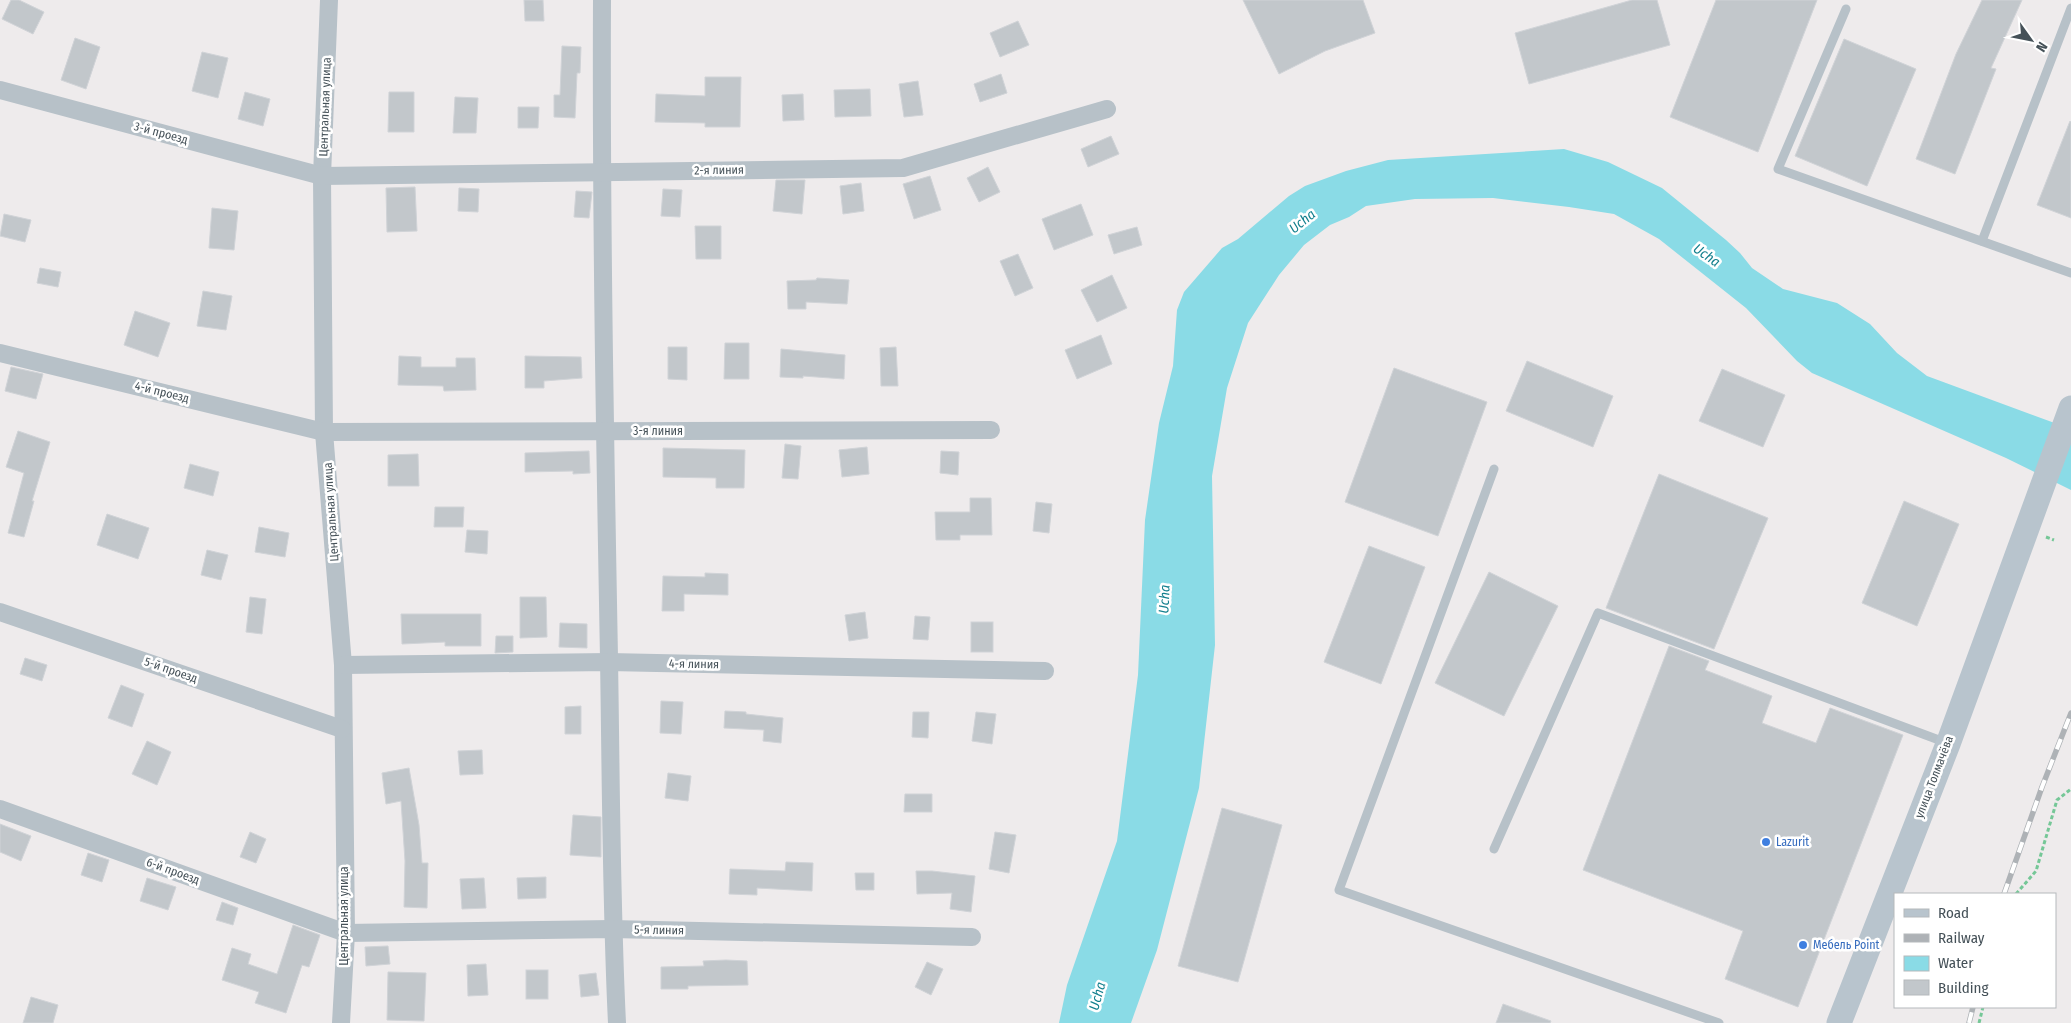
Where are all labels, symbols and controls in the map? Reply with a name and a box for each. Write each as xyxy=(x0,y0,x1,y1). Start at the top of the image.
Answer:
north arrow xyxy=(2006,15,2056,65)
text: N xyxy=(2032,39,2051,55)
street label: Центральная улица xyxy=(316,57,334,157)
street label: 3-й проезд xyxy=(133,119,189,147)
street label: 2-я линия xyxy=(694,163,744,177)
water label: Ucha xyxy=(1286,206,1319,237)
water label: Ucha xyxy=(1690,240,1723,271)
street label: 4-й проезд xyxy=(133,378,191,406)
street label: 3-я линия xyxy=(633,424,683,438)
street label: Центральная улица xyxy=(321,462,341,562)
water label: Ucha xyxy=(1155,584,1174,614)
street label: 5-й проезд xyxy=(143,654,199,686)
street label: 4-я линия xyxy=(669,657,719,671)
street label: улица Толмачёва xyxy=(1912,734,1956,820)
place label: Lazurit xyxy=(1776,835,1809,849)
marker: Lazurit xyxy=(1760,836,1772,848)
street label: 6-й проезд xyxy=(144,855,202,887)
street label: Центральная улица xyxy=(337,866,351,966)
legend xyxy=(1894,893,2056,1008)
text: Road xyxy=(1938,904,1969,922)
street label: 5-я линия xyxy=(634,923,684,937)
text: Railway xyxy=(1938,929,1985,947)
place label: Мебель Point xyxy=(1813,938,1880,952)
marker: Мебель Point xyxy=(1797,939,1809,951)
text: Water xyxy=(1938,954,1974,972)
text: Building xyxy=(1938,979,1989,997)
water label: Ucha xyxy=(1086,980,1109,1012)

